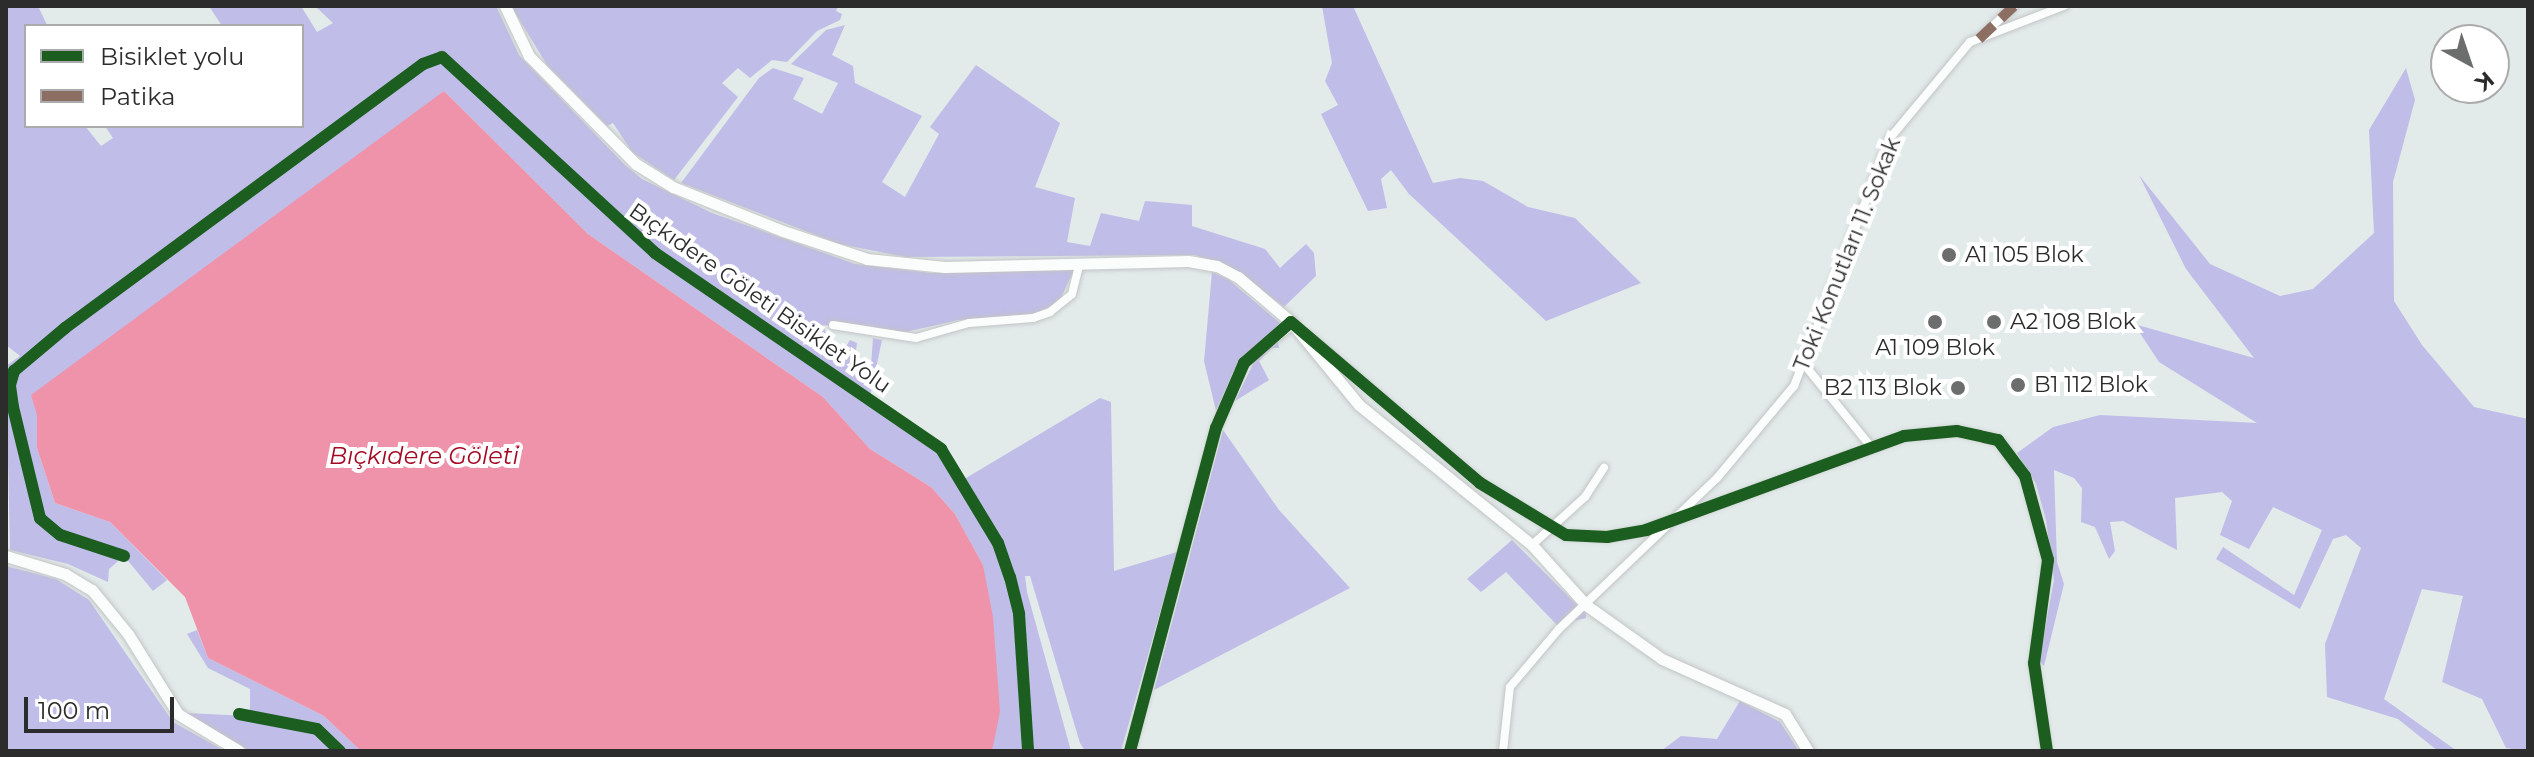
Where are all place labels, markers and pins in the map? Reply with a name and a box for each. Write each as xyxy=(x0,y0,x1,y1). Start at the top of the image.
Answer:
place label: A1 105 Blok xyxy=(1965,242,2084,268)
marker: A1 105 Blok xyxy=(1940,246,1958,264)
place label: A2 108 Blok xyxy=(2010,309,2136,335)
marker: A1 109 Blok xyxy=(1926,313,1944,331)
marker: A2 108 Blok xyxy=(1985,313,2003,331)
place label: A1 109 Blok xyxy=(1875,335,1995,361)
place label: B1 112 Blok xyxy=(2034,372,2148,398)
place label: B2 113 Blok xyxy=(1824,375,1942,401)
marker: B1 112 Blok xyxy=(2009,376,2027,394)
marker: B2 113 Blok xyxy=(1949,379,1967,397)

